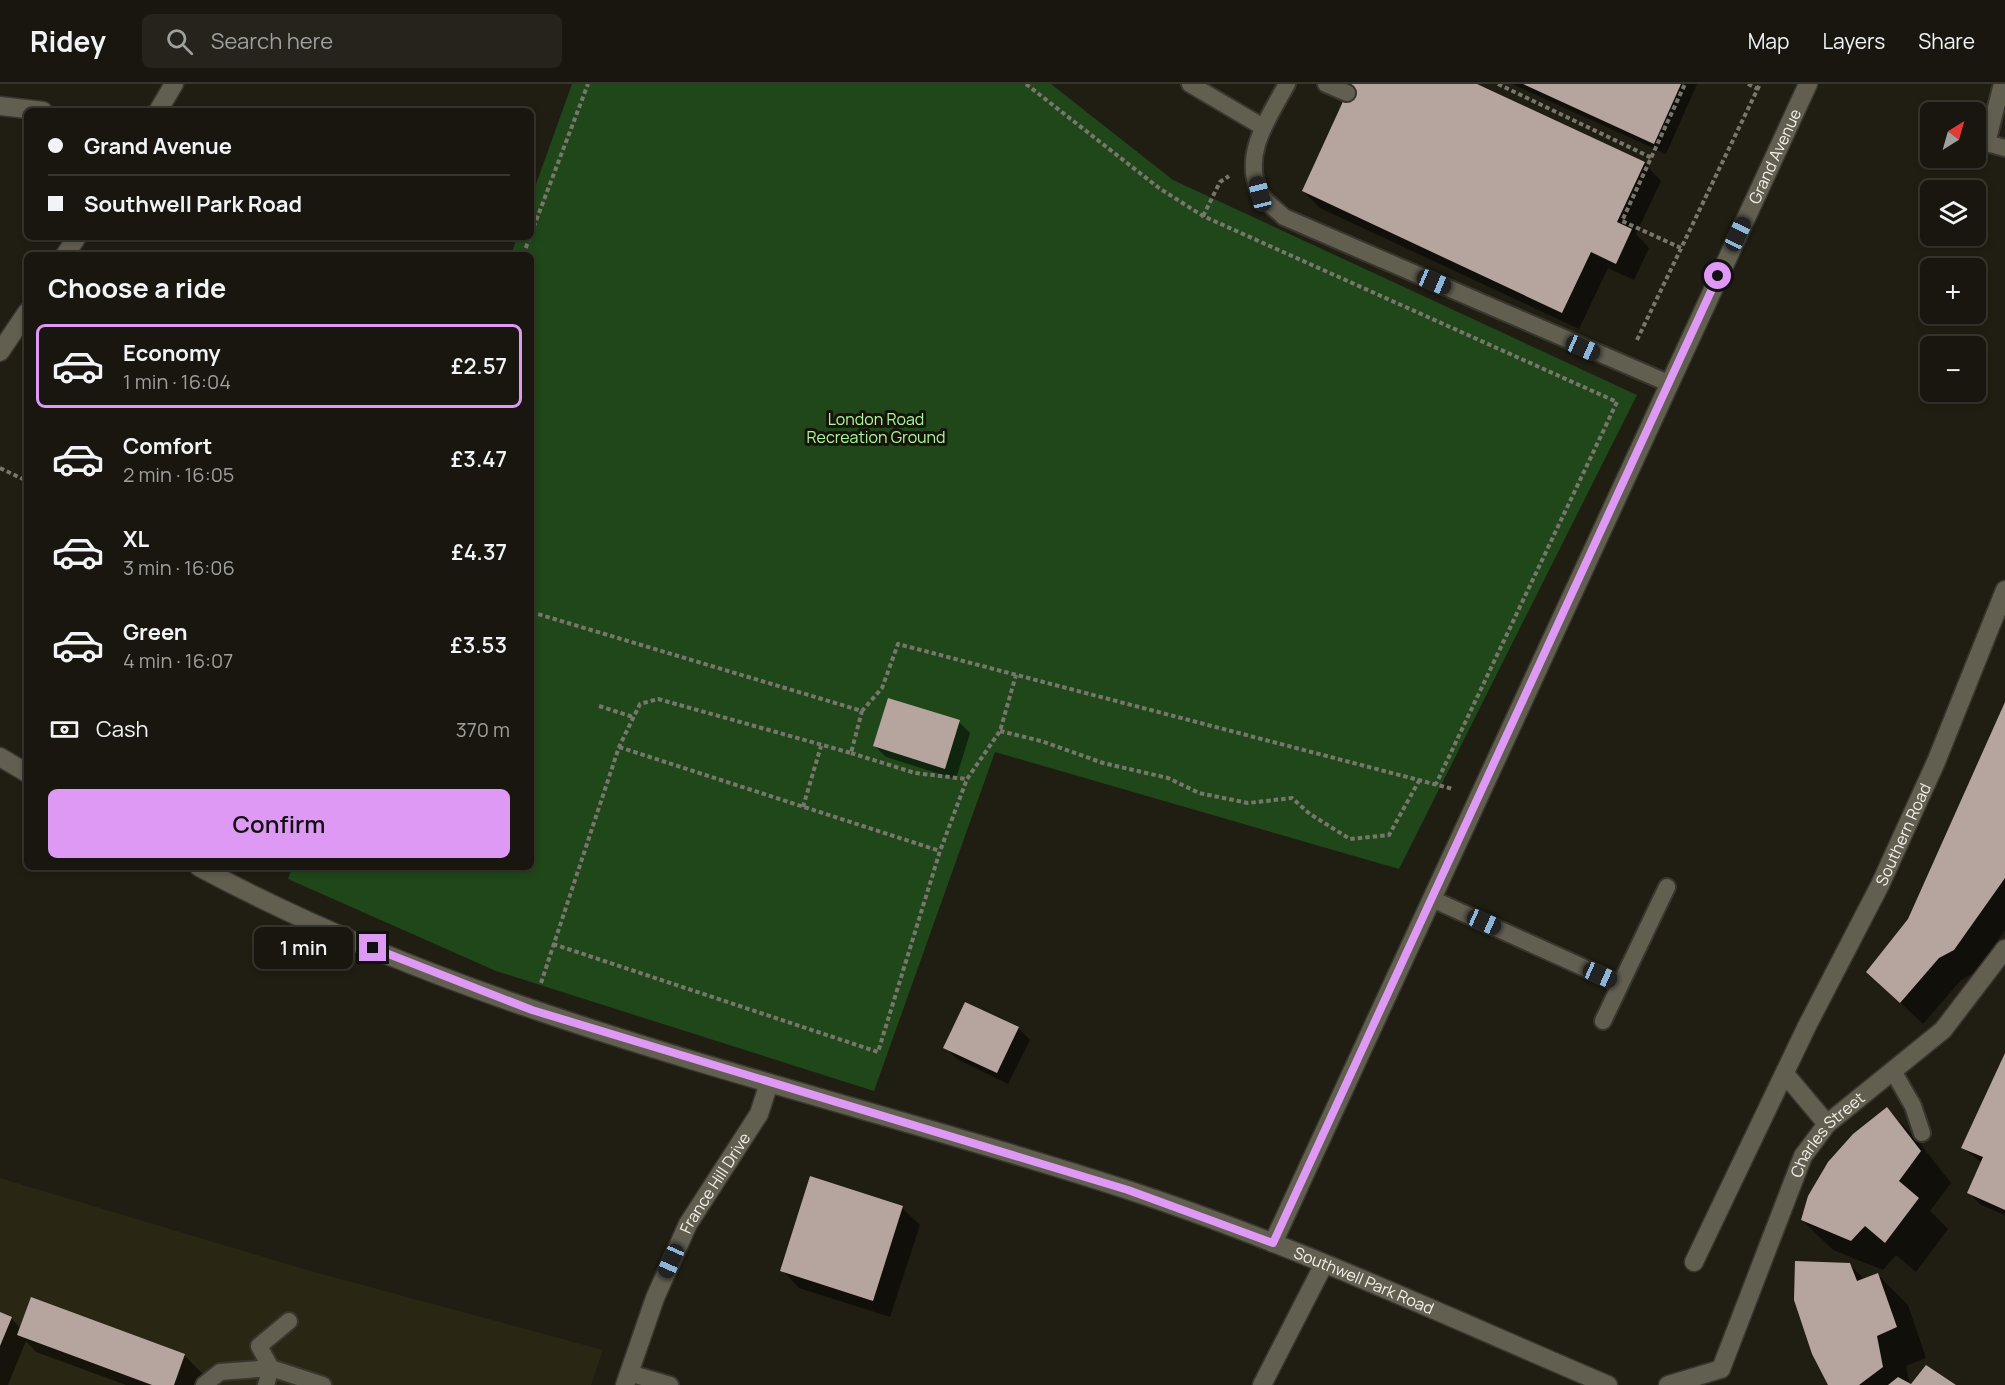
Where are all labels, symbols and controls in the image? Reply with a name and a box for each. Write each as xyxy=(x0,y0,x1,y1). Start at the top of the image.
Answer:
search box xyxy=(142,14,562,68)
text: Ridey xyxy=(30,22,106,60)
icon: search xyxy=(163,25,196,58)
text: Search here xyxy=(211,26,333,56)
text: Map xyxy=(1748,27,1789,55)
text: Layers xyxy=(1822,27,1885,55)
text: Share xyxy=(1918,27,1975,55)
north arrow xyxy=(1920,102,1986,168)
map controls xyxy=(1920,102,1986,402)
street label: Grand Avenue xyxy=(1743,105,1806,207)
text: Grand Avenue xyxy=(84,131,232,161)
car xyxy=(1247,174,1273,214)
button: layers xyxy=(1920,180,1986,246)
text: Southwell Park Road xyxy=(84,189,302,219)
car xyxy=(1722,214,1754,254)
button: + xyxy=(1920,258,1986,324)
route start xyxy=(1704,262,1731,289)
car xyxy=(1414,267,1454,297)
text: Choose a ride xyxy=(48,269,226,306)
car xyxy=(1563,332,1603,364)
button: − xyxy=(1920,336,1986,402)
text: Economy xyxy=(123,338,221,368)
icon: car xyxy=(51,339,105,393)
text: £2.57 xyxy=(451,351,507,381)
text: 1 min · 16:04 xyxy=(123,368,231,395)
park label: London Road Recreation Ground xyxy=(806,408,946,448)
text: Comfort xyxy=(123,431,212,461)
icon: car xyxy=(51,432,105,486)
text: £3.47 xyxy=(451,444,507,474)
text: 2 min · 16:05 xyxy=(123,461,234,488)
text: XL xyxy=(123,524,149,554)
icon: car xyxy=(51,525,105,579)
text: £4.37 xyxy=(451,537,507,567)
text: 3 min · 16:06 xyxy=(123,554,235,581)
text: Green xyxy=(123,617,188,647)
icon: car xyxy=(51,618,105,672)
text: £3.53 xyxy=(450,630,507,660)
text: 4 min · 16:07 xyxy=(123,647,233,674)
icon: cash xyxy=(48,713,81,746)
text: Cash xyxy=(96,714,149,744)
text: 370 m xyxy=(456,716,510,743)
street label: Southern Road xyxy=(1870,780,1936,889)
button: Confirm xyxy=(48,789,510,858)
car xyxy=(1464,906,1504,938)
callout: 1 min xyxy=(253,927,352,969)
text: 1 min xyxy=(280,934,327,961)
route end xyxy=(359,934,386,961)
car xyxy=(1580,959,1620,991)
street label: Charles Street xyxy=(1785,1087,1869,1180)
street label: France Hill Drive xyxy=(674,1128,755,1237)
car xyxy=(655,1241,687,1281)
street label: Southwell Park Road xyxy=(1291,1241,1437,1319)

